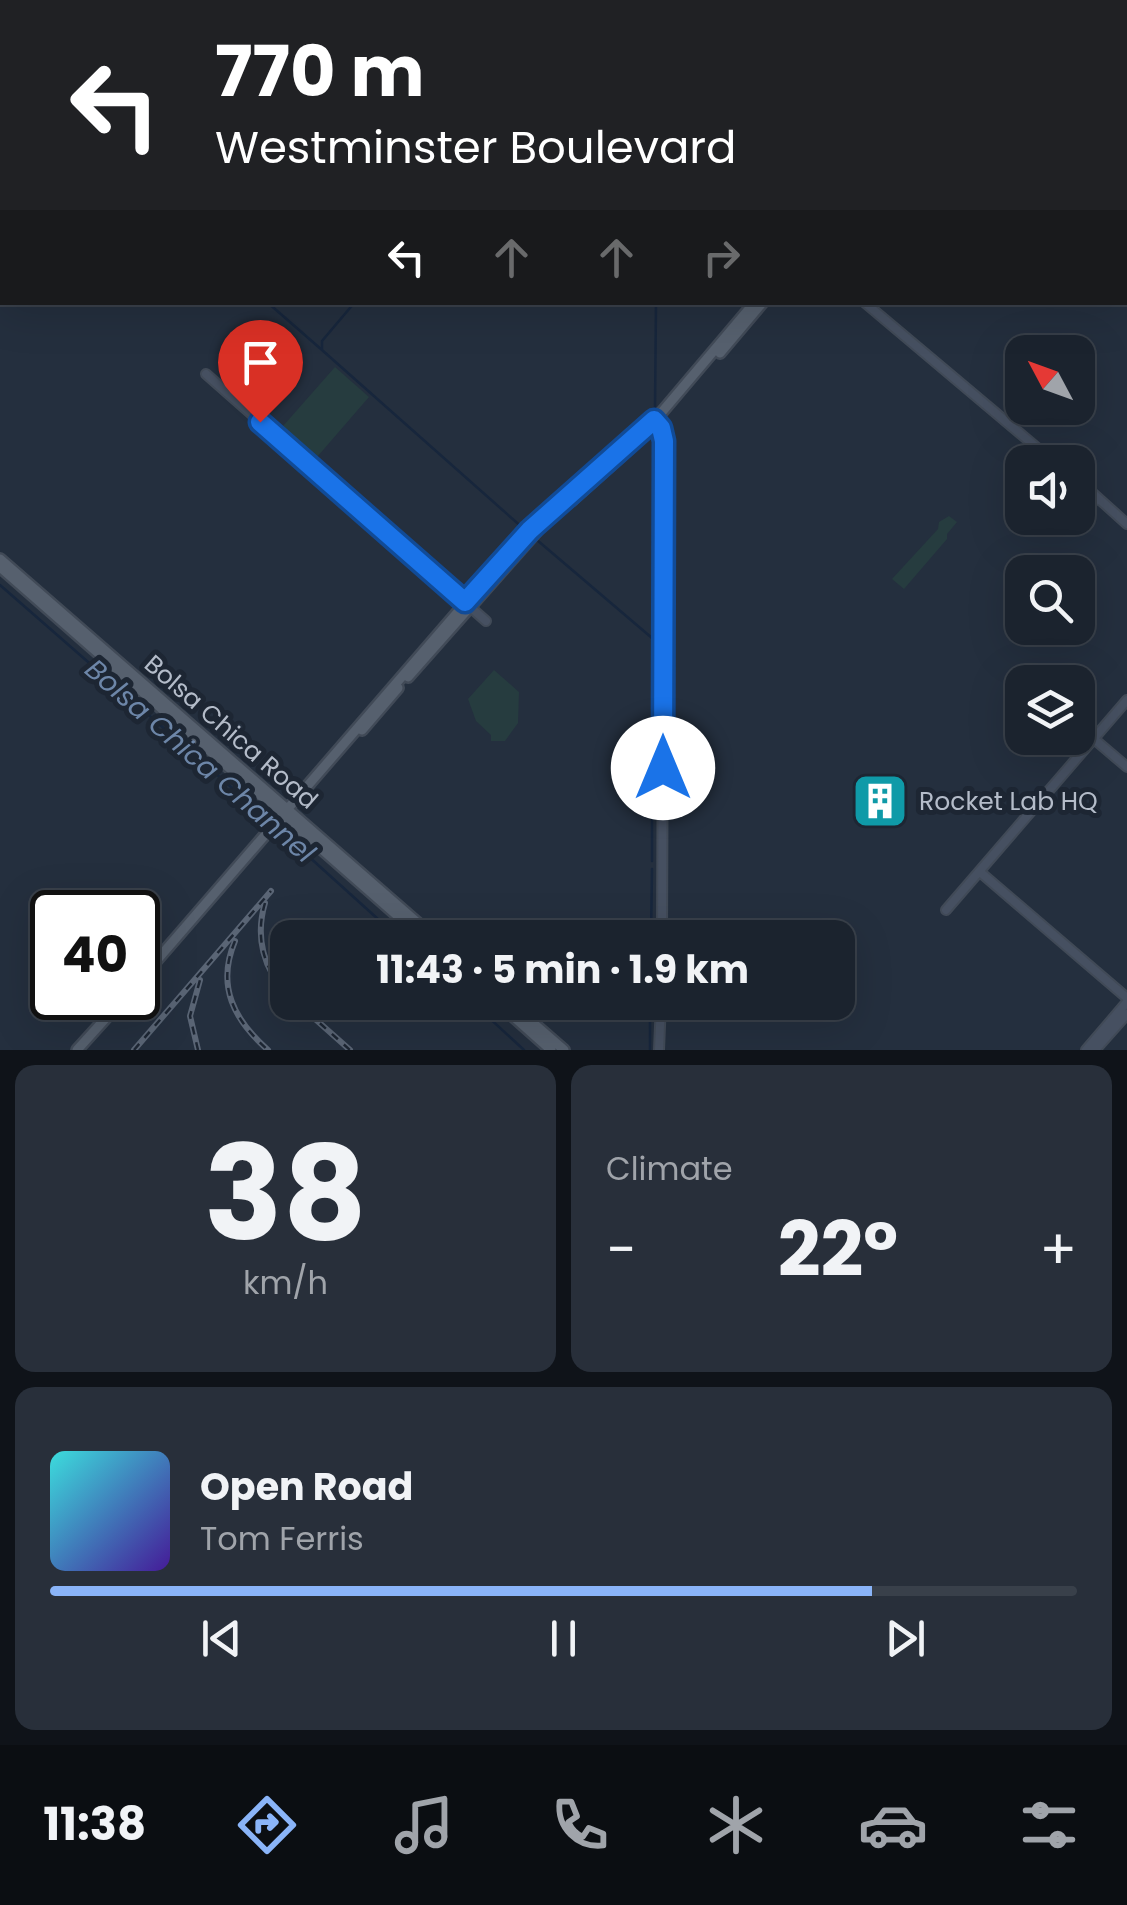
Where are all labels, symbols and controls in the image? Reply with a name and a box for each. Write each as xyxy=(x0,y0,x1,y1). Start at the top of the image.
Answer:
text: 770 m xyxy=(215,22,425,121)
icon: left xyxy=(50,40,180,170)
text: Westminster Boulevard xyxy=(215,116,737,179)
icon: left xyxy=(379,230,434,285)
icon: ahead xyxy=(484,230,539,285)
icon: ahead xyxy=(589,230,644,285)
icon: right xyxy=(694,230,749,285)
pin xyxy=(218,320,303,423)
icon: arrive xyxy=(233,335,288,390)
north arrow xyxy=(1005,335,1095,425)
map controls xyxy=(1005,335,1095,755)
button: sound xyxy=(1005,445,1095,535)
button: search xyxy=(1005,555,1095,645)
street label: Bolsa Chica Road xyxy=(137,647,325,817)
water label: Bolsa Chica Channel xyxy=(77,650,323,872)
button: layers xyxy=(1005,665,1095,755)
position arrow xyxy=(611,716,715,820)
building icon: Rocket Lab HQ xyxy=(850,771,910,831)
place label: Rocket Lab HQ xyxy=(919,784,1098,819)
speed limit sign: 40 xyxy=(30,890,160,1020)
text: 11:43 · 5 min · 1.9 km xyxy=(376,943,749,996)
text: 38 xyxy=(204,1102,367,1285)
text: Climate xyxy=(606,1146,733,1191)
text: 22° xyxy=(778,1197,898,1302)
text: − xyxy=(606,1211,636,1288)
text: + xyxy=(1039,1211,1077,1288)
text: km/h xyxy=(243,1260,328,1305)
text: Open Road xyxy=(200,1460,413,1513)
text: Tom Ferris xyxy=(200,1516,364,1561)
icon: previous xyxy=(194,1611,249,1666)
icon: pause xyxy=(536,1611,591,1666)
icon: next xyxy=(878,1611,933,1666)
icon: directions xyxy=(232,1790,302,1860)
icon: music xyxy=(389,1790,459,1860)
icon: phone xyxy=(545,1790,615,1860)
icon: climate xyxy=(701,1790,771,1860)
icon: car xyxy=(858,1790,928,1860)
icon: filters xyxy=(1014,1790,1084,1860)
text: 11:38 xyxy=(43,1793,146,1856)

